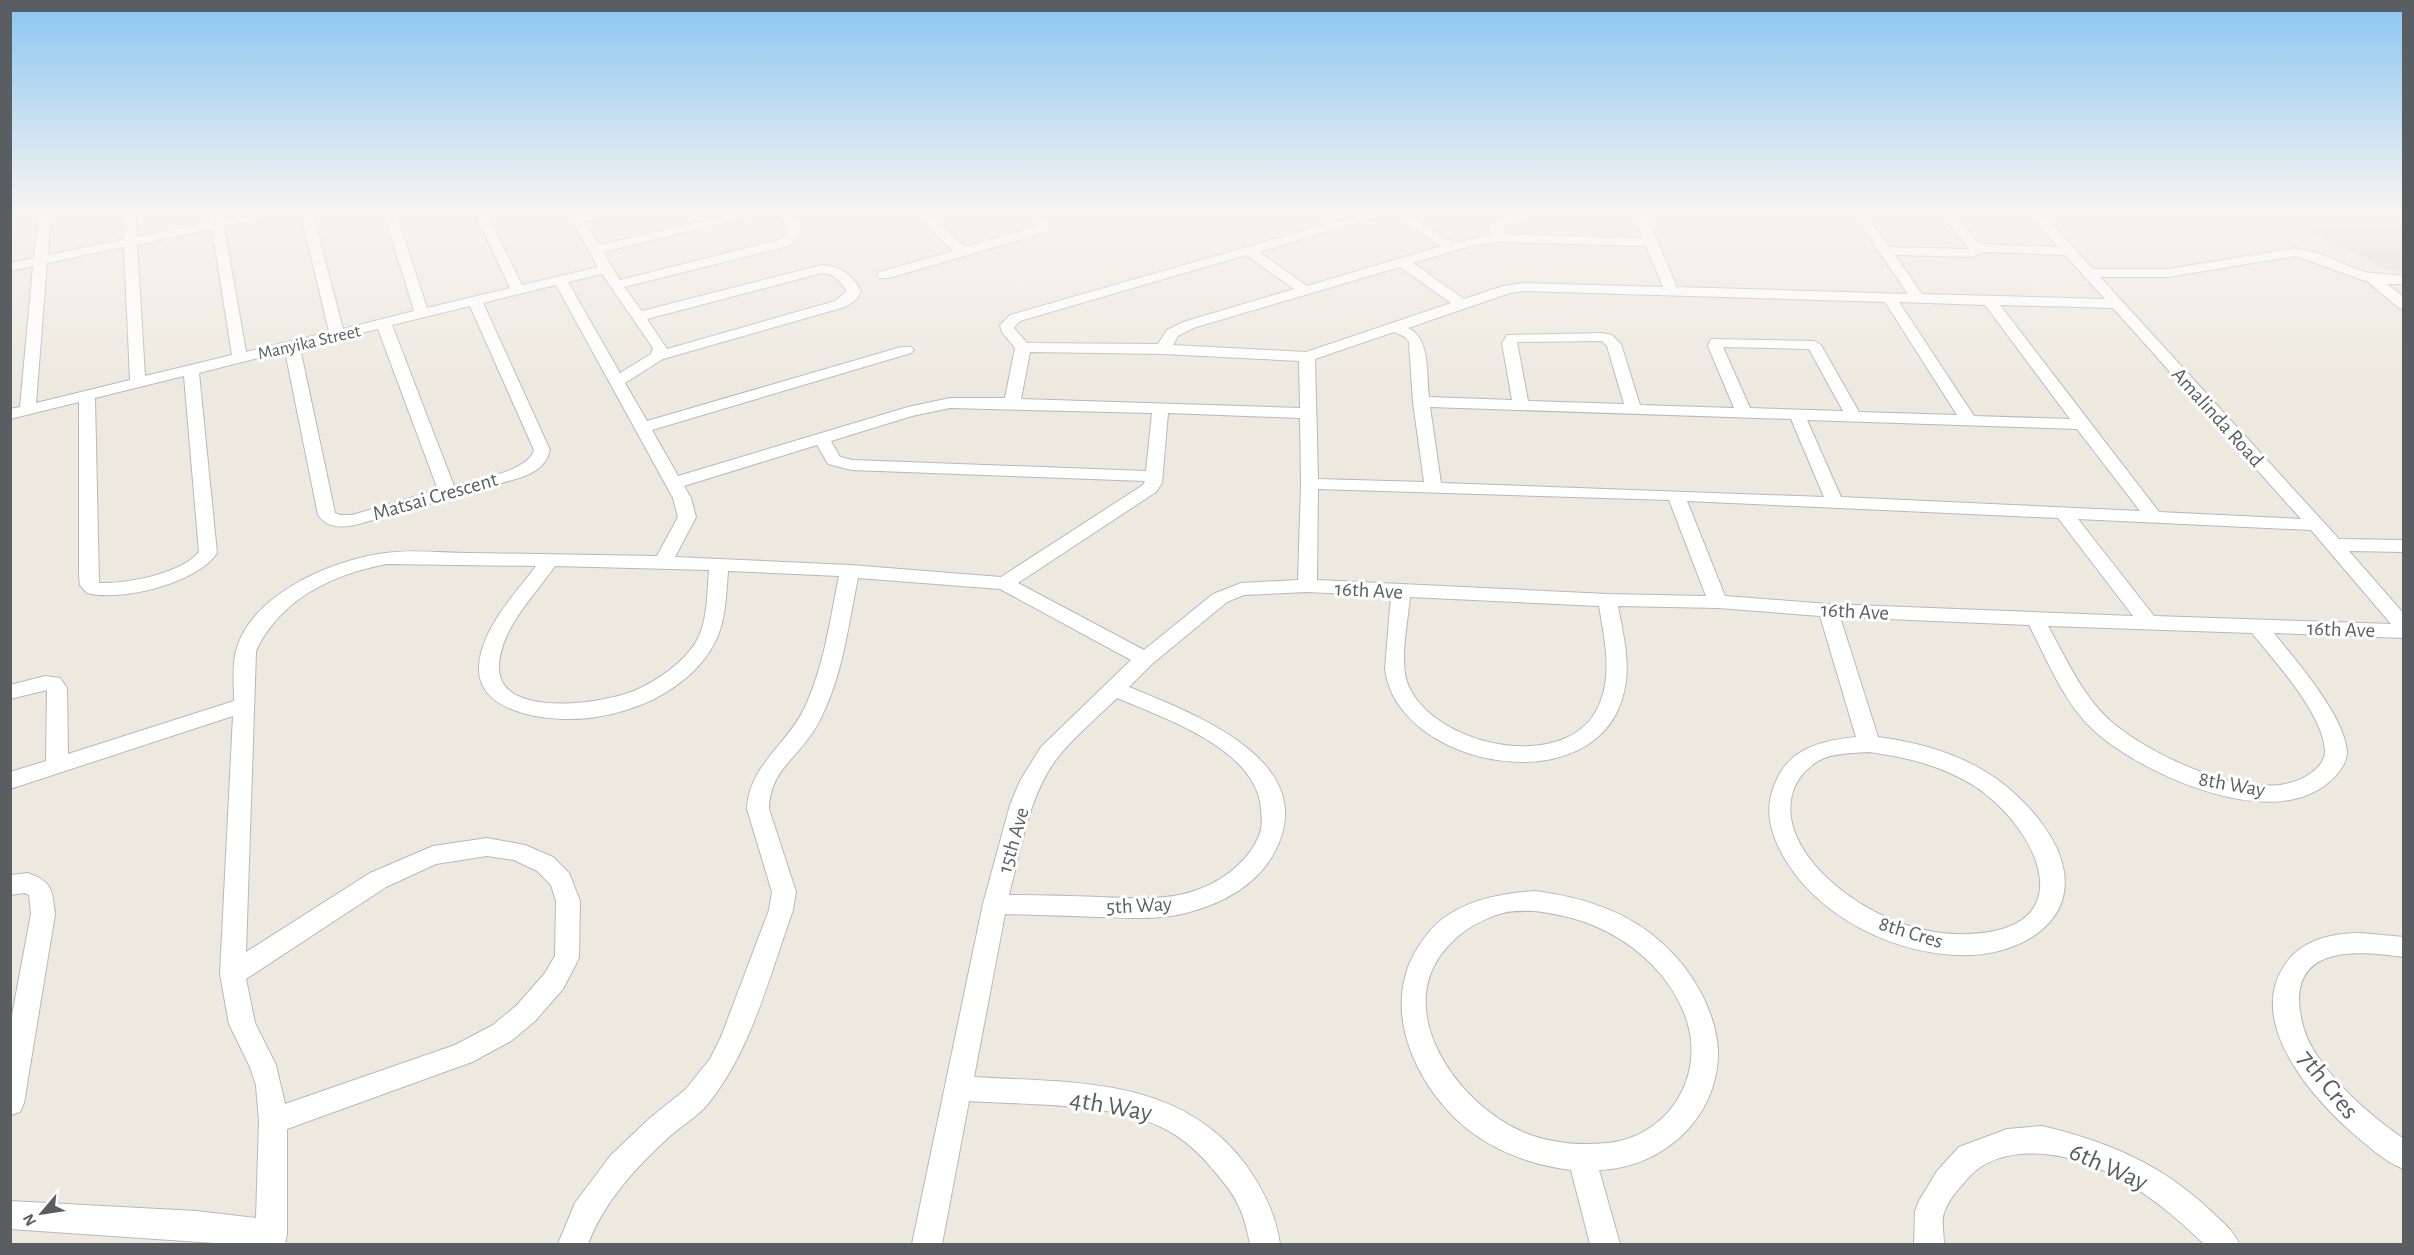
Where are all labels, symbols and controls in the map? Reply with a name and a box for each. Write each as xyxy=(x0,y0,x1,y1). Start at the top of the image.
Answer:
street label: Manyika Street xyxy=(256,322,362,364)
street label: Amalinda Road xyxy=(2168,364,2267,471)
street label: Matsai Crescent xyxy=(370,469,500,524)
street label: 16th Ave xyxy=(1334,578,1404,603)
street label: 16th Ave xyxy=(1820,599,1890,624)
street label: 16th Ave xyxy=(2307,618,2375,641)
street label: 8th Way xyxy=(2197,768,2267,801)
street label: 15th Ave xyxy=(994,805,1033,875)
street label: 5th Way xyxy=(1106,893,1172,918)
street label: 8th Cres xyxy=(1876,913,1945,952)
street label: 7th Cres xyxy=(2293,1045,2363,1124)
street label: 4th Way xyxy=(1068,1086,1154,1126)
street label: 6th Way xyxy=(2065,1138,2152,1196)
north arrow xyxy=(12,1183,72,1243)
text: N xyxy=(20,1211,39,1229)

